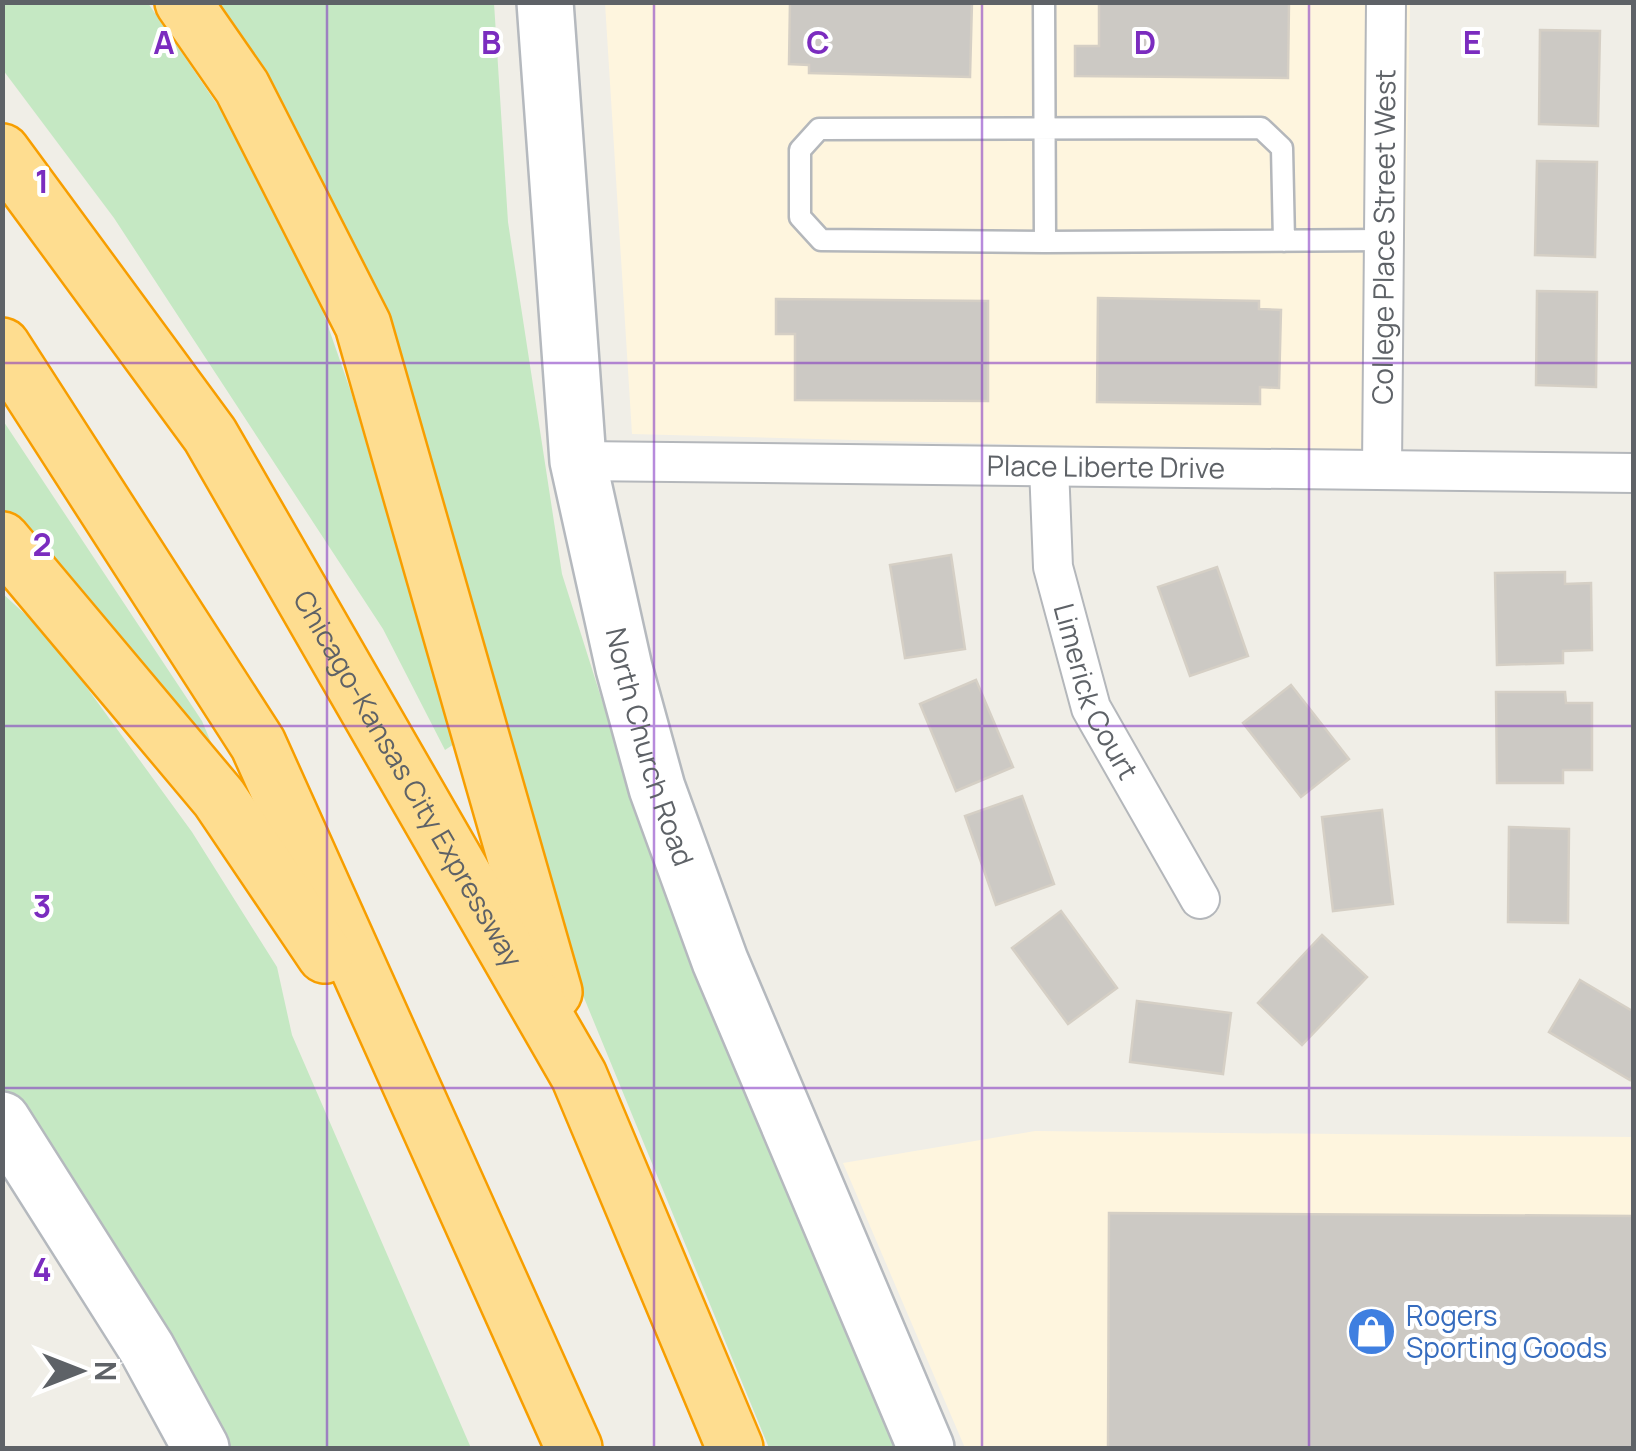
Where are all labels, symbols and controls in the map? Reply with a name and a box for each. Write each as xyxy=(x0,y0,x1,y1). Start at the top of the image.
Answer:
text: A xyxy=(153,20,175,64)
text: B xyxy=(481,20,501,64)
text: C xyxy=(806,20,830,64)
text: D xyxy=(1134,20,1156,64)
text: E xyxy=(1463,20,1481,64)
street label: College Place Street West xyxy=(1363,69,1403,405)
text: 1 xyxy=(35,159,49,203)
street label: Place Liberte Drive xyxy=(987,446,1225,486)
text: 2 xyxy=(32,522,52,566)
street label: Chicago-Kansas City Expressway xyxy=(285,583,532,974)
street label: Limerick Court xyxy=(1046,599,1148,786)
street label: North Church Road xyxy=(598,624,704,871)
text: 3 xyxy=(33,884,51,928)
text: 4 xyxy=(32,1247,52,1291)
place label: Rogers Sporting Goods xyxy=(1406,1296,1607,1366)
shop icon: Rogers Sporting Goods xyxy=(1345,1306,1397,1358)
north arrow xyxy=(30,1321,130,1421)
text: N xyxy=(87,1361,125,1381)

